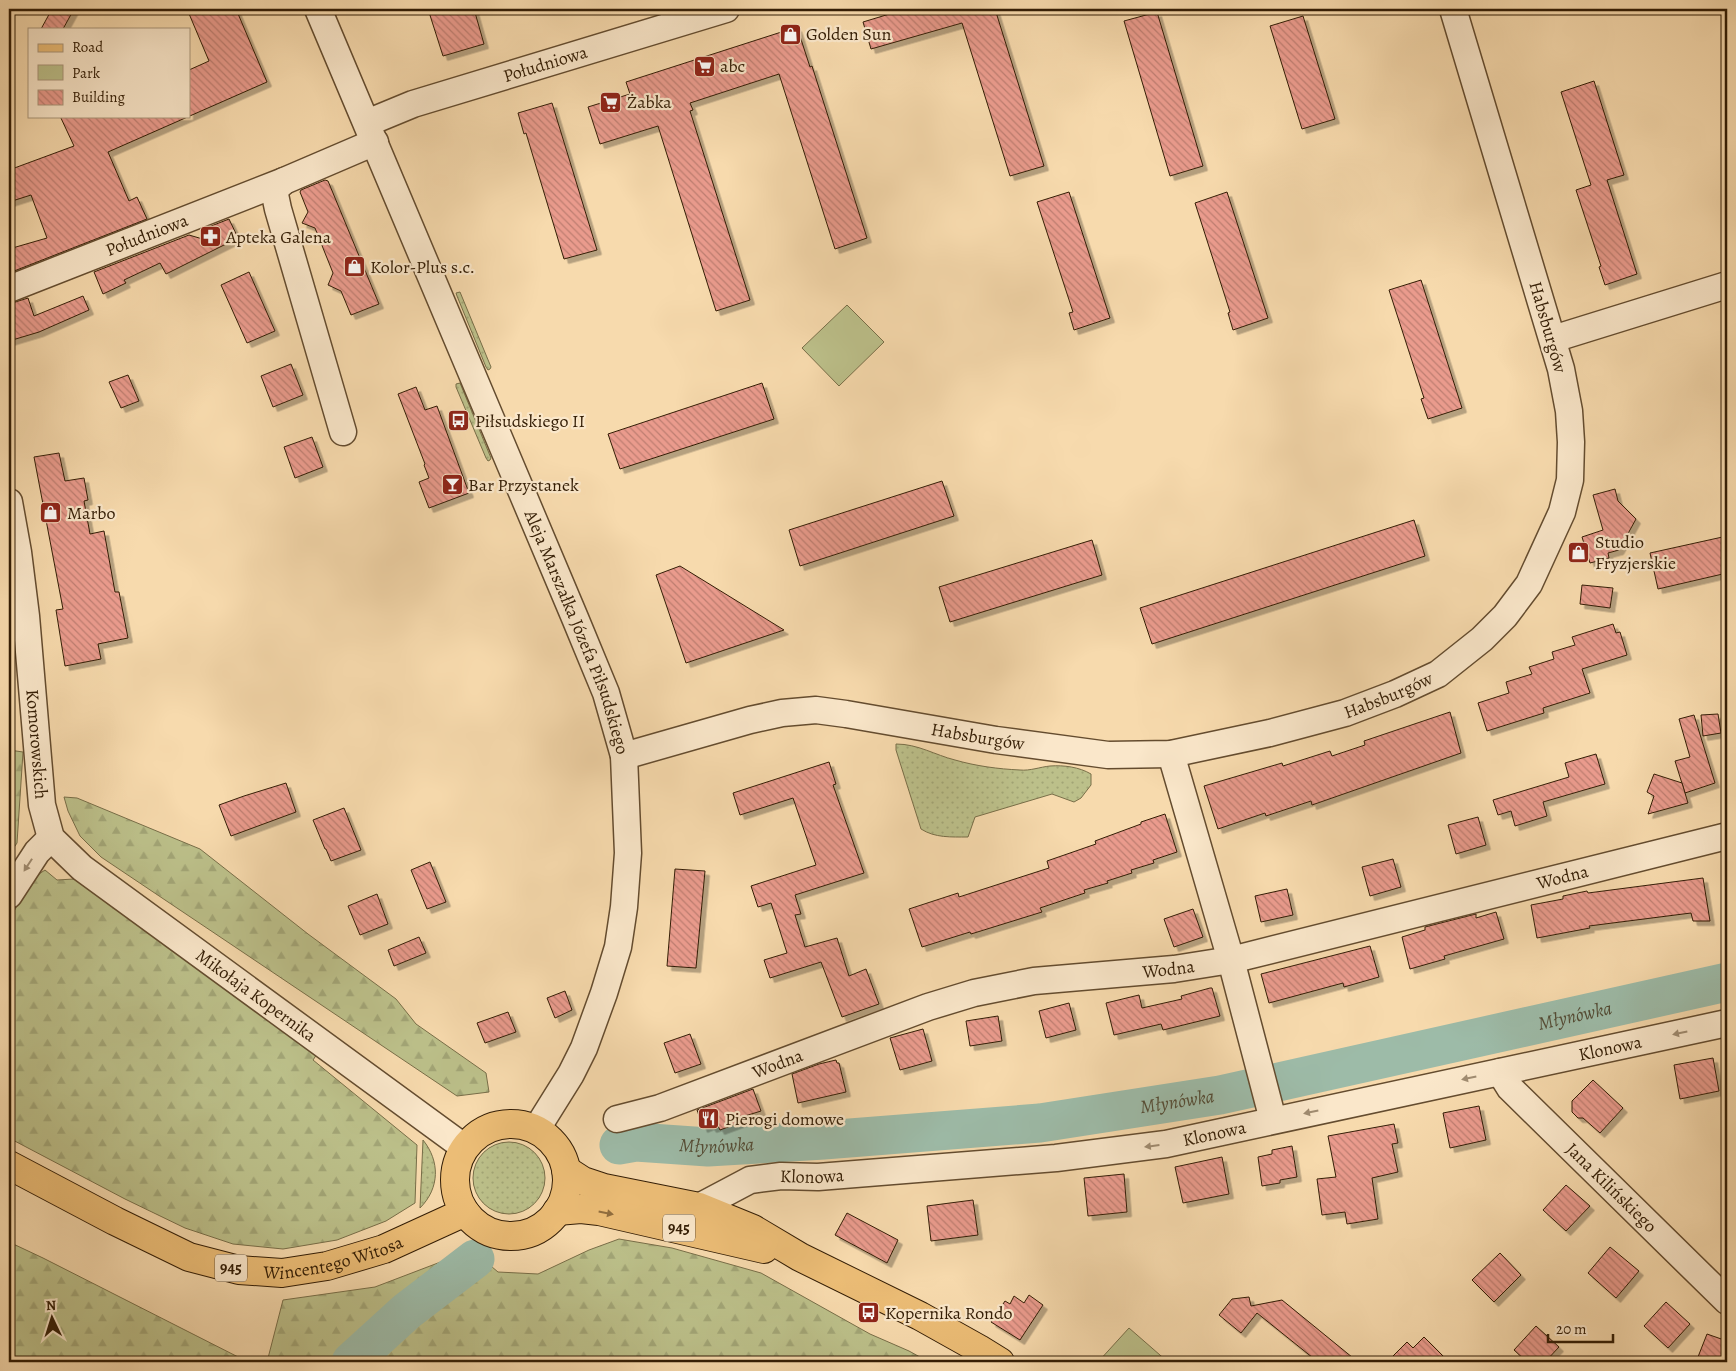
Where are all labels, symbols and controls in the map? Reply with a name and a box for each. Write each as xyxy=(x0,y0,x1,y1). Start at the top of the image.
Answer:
shop icon: Golden Sun xyxy=(778,22,802,46)
place label: Golden Sun xyxy=(806,22,891,46)
legend xyxy=(28,28,190,118)
text: Road xyxy=(72,37,104,57)
street label: Południowa xyxy=(500,40,591,88)
supermarket icon: abc xyxy=(692,54,716,78)
place label: abc xyxy=(720,54,745,78)
text: Park xyxy=(72,63,101,83)
text: Building xyxy=(72,87,125,107)
supermarket icon: Żabka xyxy=(599,90,623,114)
place label: Żabka xyxy=(627,90,672,114)
street label: Południowa xyxy=(102,208,192,262)
pharmacy icon: Apteka Galena xyxy=(198,225,222,249)
place label: Apteka Galena xyxy=(225,225,332,249)
shop icon: Kolor-Plus s.c. xyxy=(342,255,366,279)
place label: Kolor-Plus s.c. xyxy=(370,255,475,279)
street label: Habsburgów xyxy=(1523,278,1573,376)
bus stop icon: Piłsudskiego II xyxy=(447,409,471,433)
place label: Piłsudskiego II xyxy=(475,409,585,433)
bar icon: Bar Przystanek xyxy=(440,473,464,497)
place label: Bar Przystanek xyxy=(468,473,579,497)
shop icon: Marbo xyxy=(39,501,63,525)
place label: Marbo xyxy=(67,501,115,525)
street label: Aleja Marszałka Józefa Piłsudskiego xyxy=(518,505,635,757)
place label: Studio Fryzjerskie xyxy=(1595,530,1676,575)
shop icon: Studio Fryzjerskie xyxy=(1567,540,1591,564)
street label: Habsburgów xyxy=(1340,666,1437,724)
street label: Komorowskich xyxy=(20,688,53,801)
street label: Habsburgów xyxy=(929,717,1026,756)
one-way arrow xyxy=(24,858,33,872)
street label: Wodna xyxy=(1533,859,1591,895)
street label: Mikołaja Kopernika xyxy=(191,943,322,1048)
street label: Wodna xyxy=(1140,954,1197,984)
water label: Młynówka xyxy=(1535,995,1614,1037)
one-way arrow xyxy=(1672,1029,1687,1037)
street label: Klonowa xyxy=(1576,1030,1645,1067)
street label: Wodna xyxy=(748,1043,807,1085)
one-way arrow xyxy=(1461,1075,1477,1083)
water label: Młynówka xyxy=(1138,1083,1216,1120)
restaurant icon: Pierogi domowe xyxy=(697,1107,721,1131)
place label: Pierogi domowe xyxy=(725,1107,844,1131)
one-way arrow xyxy=(1302,1109,1318,1117)
street label: Klonowa xyxy=(1180,1115,1249,1152)
water label: Młynówka xyxy=(678,1131,755,1160)
street label: Jana Kilińskiego xyxy=(1561,1137,1662,1238)
one-way arrow xyxy=(1143,1142,1159,1150)
street label: Klonowa xyxy=(780,1163,846,1189)
one-way arrow xyxy=(598,1209,614,1217)
road number: 945 xyxy=(663,1214,695,1242)
street label: Wincentego Witosa xyxy=(262,1230,408,1285)
road number: 945 xyxy=(215,1254,247,1282)
north arrow xyxy=(28,1294,78,1344)
text: N xyxy=(45,1296,57,1315)
bus stop icon: Kopernika Rondo xyxy=(857,1301,881,1325)
place label: Kopernika Rondo xyxy=(885,1301,1013,1325)
scale bar xyxy=(1548,1311,1614,1343)
text: 20 m xyxy=(1556,1319,1587,1339)

